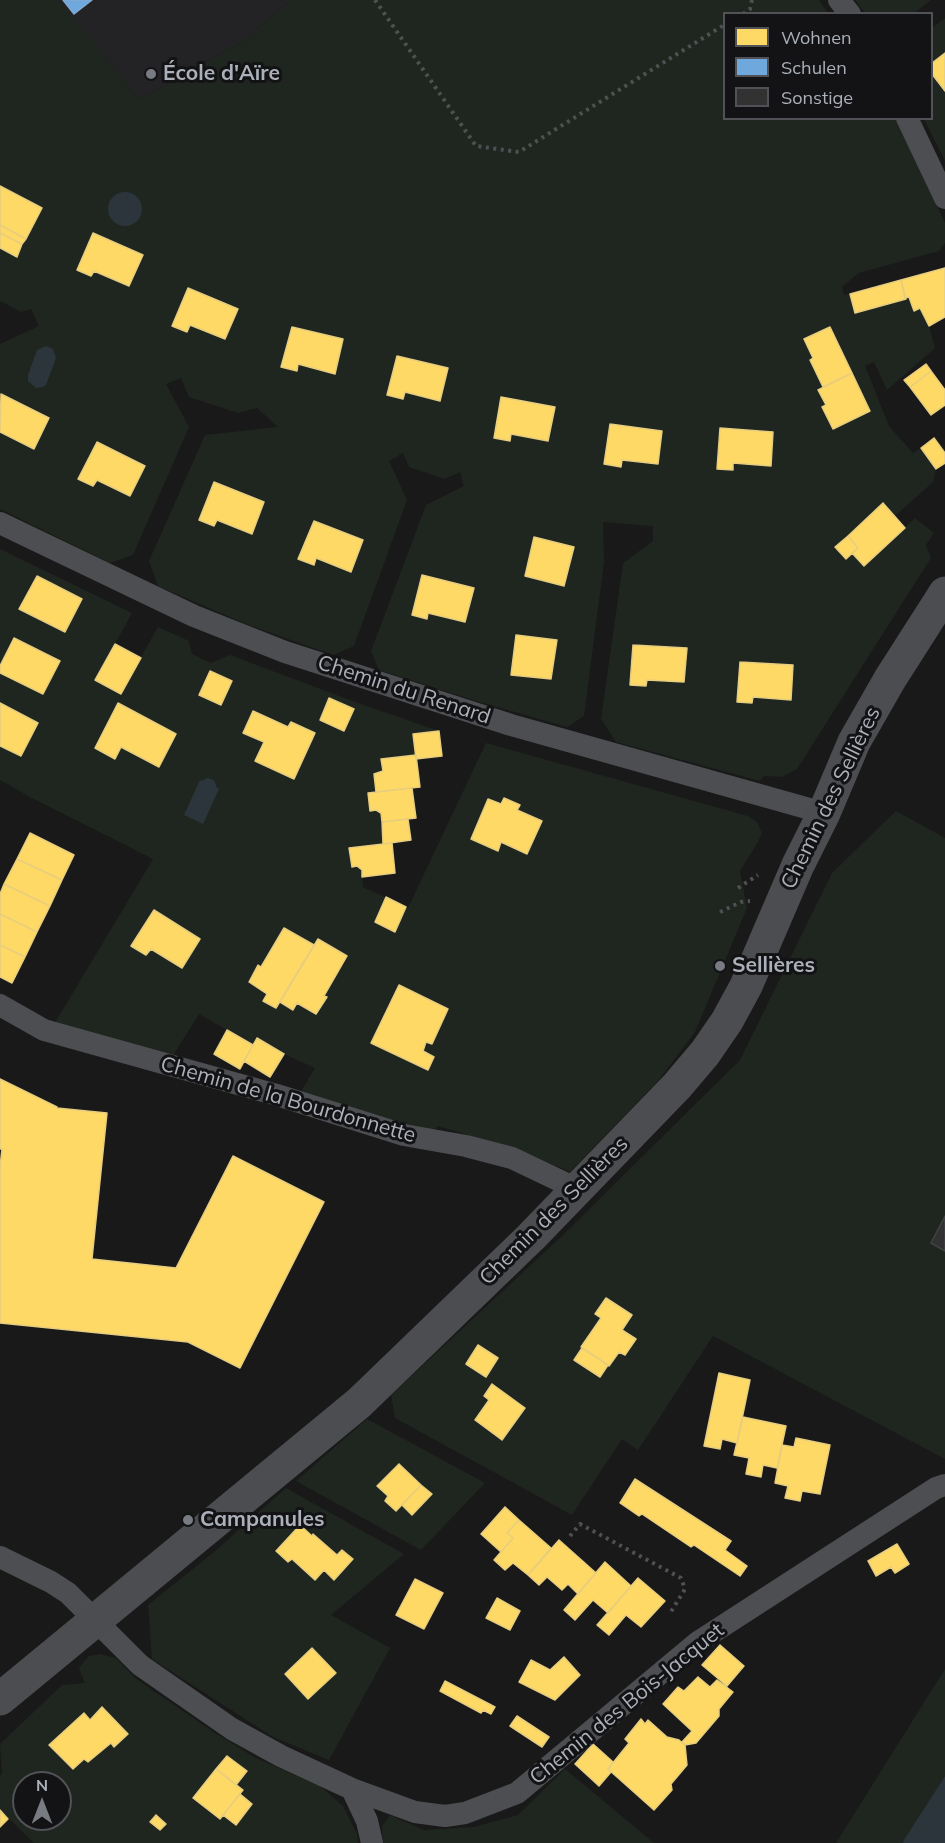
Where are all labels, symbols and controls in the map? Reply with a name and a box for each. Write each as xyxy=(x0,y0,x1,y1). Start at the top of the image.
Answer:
legend xyxy=(723,12,933,120)
text: Wohnen xyxy=(781,26,852,49)
text: Schulen xyxy=(781,56,847,79)
place label: École d'Aïre xyxy=(163,61,280,87)
marker: École d'Aïre xyxy=(144,67,158,81)
text: Sonstige xyxy=(781,86,853,109)
street label: Chemin du Renard xyxy=(314,650,494,730)
street label: Chemin des Sellières xyxy=(776,703,886,893)
place label: Sellières xyxy=(732,953,815,979)
marker: Sellières xyxy=(713,959,727,973)
street label: Chemin de la Bourdonnette xyxy=(158,1051,418,1149)
street label: Chemin des Sellières xyxy=(475,1132,633,1290)
place label: Campanules xyxy=(200,1507,325,1533)
marker: Campanules xyxy=(181,1513,195,1527)
street label: Chemin des Bois-Jacquet xyxy=(525,1618,729,1790)
north arrow xyxy=(12,1771,72,1831)
text: N xyxy=(36,1775,48,1795)

